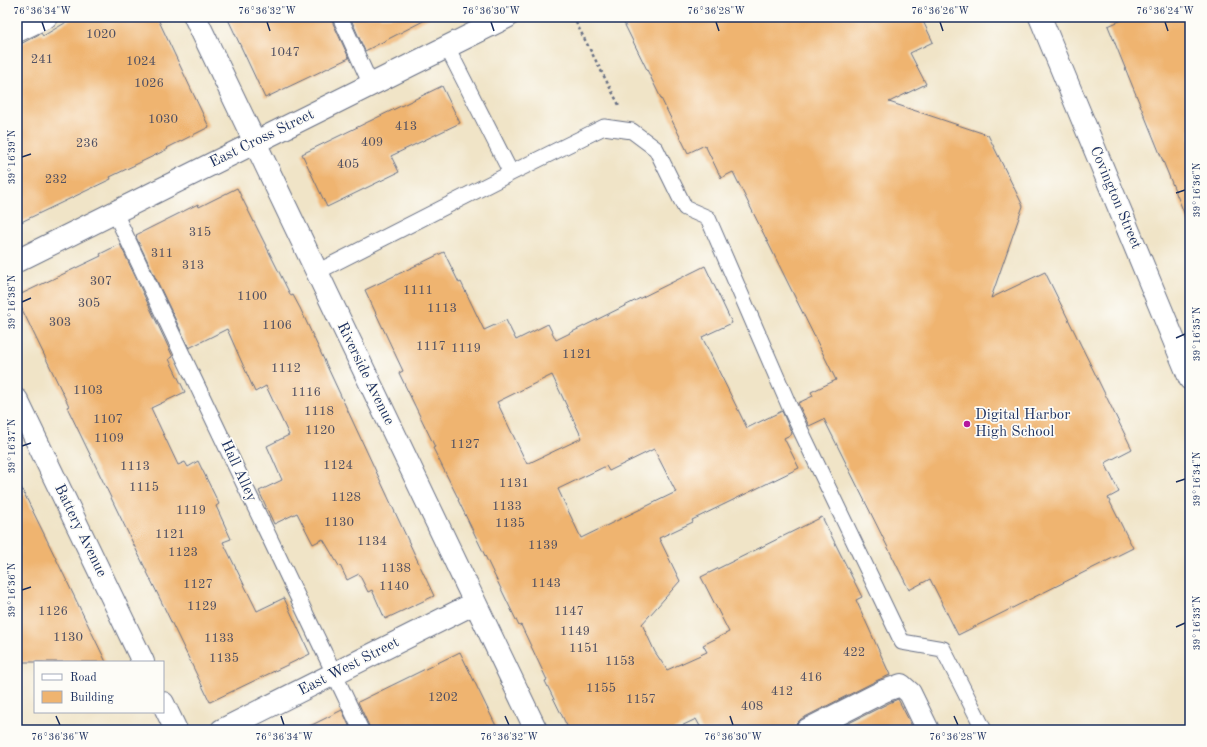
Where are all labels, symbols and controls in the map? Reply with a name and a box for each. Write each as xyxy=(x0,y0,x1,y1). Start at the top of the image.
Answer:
text: 76°36'34"W xyxy=(13,6,71,16)
text: 76°36'32"W xyxy=(238,6,296,16)
text: 76°36'30"W xyxy=(462,6,520,16)
text: 76°36'28"W xyxy=(687,6,745,16)
text: 76°36'26"W xyxy=(911,6,969,16)
text: 76°36'24"W xyxy=(1136,6,1194,16)
house number: 1020 xyxy=(86,28,116,41)
house number: 1047 xyxy=(270,46,300,59)
house number: 241 xyxy=(31,53,53,66)
house number: 1024 xyxy=(126,55,156,68)
house number: 1026 xyxy=(134,77,164,90)
street label: East Cross Street xyxy=(207,107,317,171)
house number: 1030 xyxy=(148,113,178,126)
house number: 413 xyxy=(395,120,417,133)
text: 39°16'39"N xyxy=(7,129,17,184)
house number: 409 xyxy=(361,136,383,149)
house number: 236 xyxy=(76,137,98,150)
street label: Covington Street xyxy=(1087,145,1143,251)
house number: 405 xyxy=(337,158,359,171)
text: 39°16'36"N xyxy=(1192,162,1202,217)
house number: 232 xyxy=(45,173,67,186)
house number: 315 xyxy=(189,226,211,239)
house number: 311 xyxy=(151,247,173,260)
house number: 313 xyxy=(182,259,204,272)
text: 39°16'38"N xyxy=(7,274,17,329)
house number: 307 xyxy=(90,275,112,288)
house number: 1111 xyxy=(403,284,433,297)
house number: 1100 xyxy=(237,290,267,303)
house number: 305 xyxy=(78,297,100,310)
house number: 1113 xyxy=(427,302,457,315)
text: 39°16'35"N xyxy=(1192,306,1202,361)
house number: 303 xyxy=(49,316,71,329)
house number: 1106 xyxy=(262,319,292,332)
street label: Riverside Avenue xyxy=(334,320,396,428)
house number: 1117 xyxy=(416,340,446,353)
house number: 1119 xyxy=(451,342,481,355)
house number: 1121 xyxy=(562,348,592,361)
house number: 1112 xyxy=(271,362,301,375)
house number: 1103 xyxy=(73,384,103,397)
house number: 1116 xyxy=(291,386,321,399)
house number: 1118 xyxy=(304,405,334,418)
place label: Digital Harbor High School xyxy=(975,408,1070,440)
house number: 1107 xyxy=(93,413,123,426)
text: 39°16'37"N xyxy=(7,418,17,473)
marker: Digital Harbor High School xyxy=(962,419,972,429)
house number: 1120 xyxy=(305,424,335,437)
house number: 1109 xyxy=(94,432,124,445)
street label: Hall Alley xyxy=(217,438,259,504)
house number: 1127 xyxy=(450,438,480,451)
text: 39°16'34"N xyxy=(1192,451,1202,506)
house number: 1124 xyxy=(323,459,353,472)
house number: 1113 xyxy=(120,460,150,473)
house number: 1131 xyxy=(499,477,529,490)
house number: 1115 xyxy=(129,481,159,494)
street label: Battery Avenue xyxy=(51,482,109,580)
house number: 1128 xyxy=(331,491,361,504)
house number: 1133 xyxy=(492,500,522,513)
house number: 1119 xyxy=(176,504,206,517)
house number: 1130 xyxy=(324,516,354,529)
house number: 1135 xyxy=(495,517,525,530)
house number: 1121 xyxy=(155,528,185,541)
house number: 1134 xyxy=(357,535,387,548)
house number: 1139 xyxy=(528,539,558,552)
house number: 1123 xyxy=(168,546,198,559)
text: 39°16'36"N xyxy=(7,562,17,617)
house number: 1138 xyxy=(381,562,411,575)
house number: 1143 xyxy=(531,577,561,590)
house number: 1127 xyxy=(183,578,213,591)
house number: 1140 xyxy=(379,580,409,593)
text: 39°16'33"N xyxy=(1192,595,1202,650)
house number: 1129 xyxy=(187,600,217,613)
house number: 1126 xyxy=(38,605,68,618)
house number: 1147 xyxy=(554,605,584,618)
house number: 1149 xyxy=(560,625,590,638)
house number: 1130 xyxy=(53,631,83,644)
house number: 1133 xyxy=(204,632,234,645)
street label: East West Street xyxy=(296,635,402,699)
house number: 1151 xyxy=(569,642,599,655)
house number: 422 xyxy=(843,646,865,659)
house number: 1135 xyxy=(209,652,239,665)
house number: 1153 xyxy=(605,655,635,668)
legend xyxy=(34,661,164,713)
house number: 416 xyxy=(800,671,822,684)
text: Road xyxy=(70,672,97,684)
house number: 1155 xyxy=(586,682,616,695)
house number: 412 xyxy=(771,685,793,698)
house number: 1202 xyxy=(428,691,458,704)
text: Building xyxy=(70,692,114,704)
house number: 1157 xyxy=(626,693,656,706)
house number: 408 xyxy=(741,700,763,713)
text: 76°36'36"W xyxy=(31,732,89,742)
text: 76°36'34"W xyxy=(255,732,313,742)
text: 76°36'32"W xyxy=(480,732,538,742)
text: 76°36'30"W xyxy=(704,732,762,742)
text: 76°36'28"W xyxy=(929,732,987,742)

